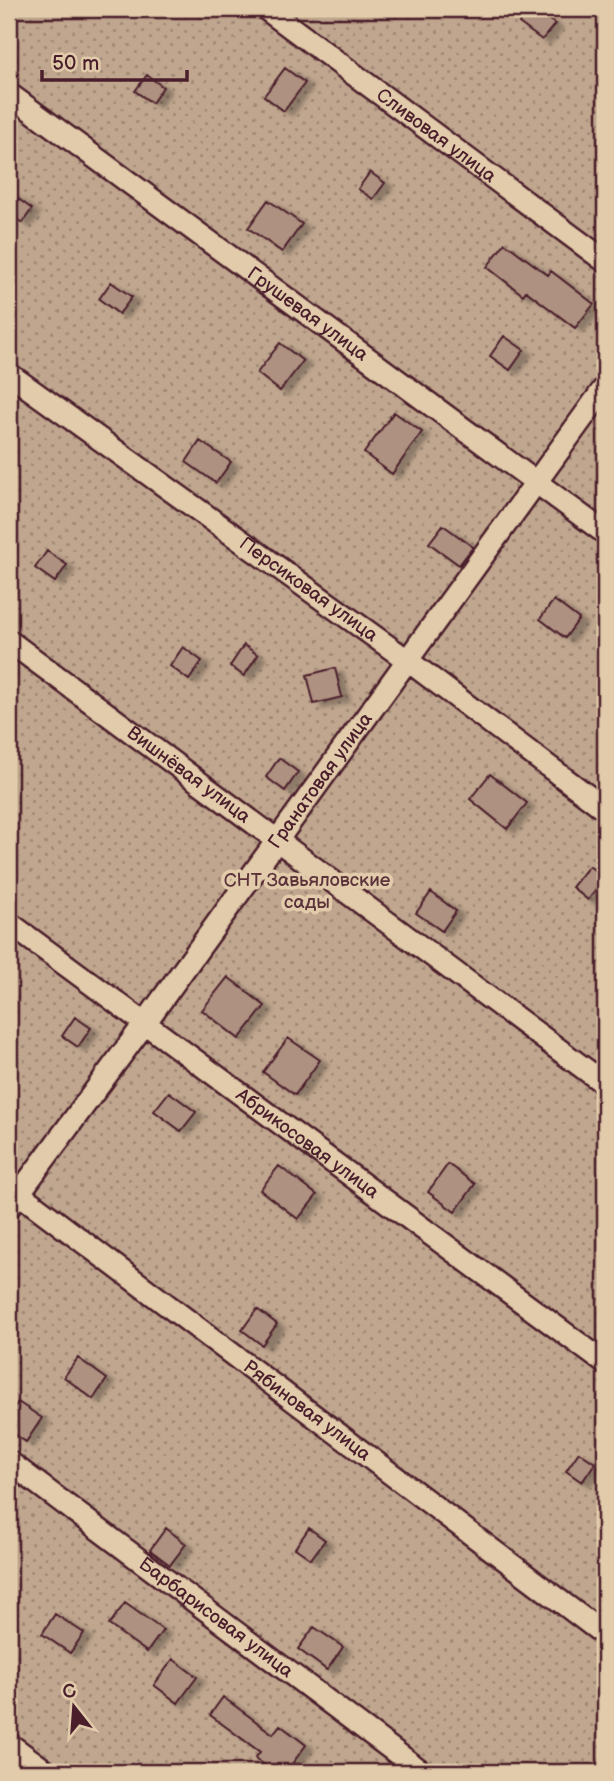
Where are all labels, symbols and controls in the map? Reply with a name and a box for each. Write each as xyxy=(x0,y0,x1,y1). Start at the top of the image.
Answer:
scale bar xyxy=(42,38,187,82)
text: 50 m xyxy=(52,51,99,76)
street label: Сливовая улица xyxy=(372,83,501,188)
street label: Грушевая улица xyxy=(243,262,373,366)
street label: Персиковая улица xyxy=(235,532,382,647)
street label: Гранатовая улица xyxy=(263,708,377,853)
street label: Вишнёвая улица xyxy=(123,721,255,828)
park label: СНТ Завьяловские сады xyxy=(224,869,391,914)
street label: Абрикосовая улица xyxy=(231,1083,383,1204)
street label: Рябиновая улица xyxy=(239,1355,375,1466)
street label: Барбарисовая улица xyxy=(135,1552,298,1683)
north arrow xyxy=(38,1672,108,1742)
text: С xyxy=(60,1679,79,1705)

